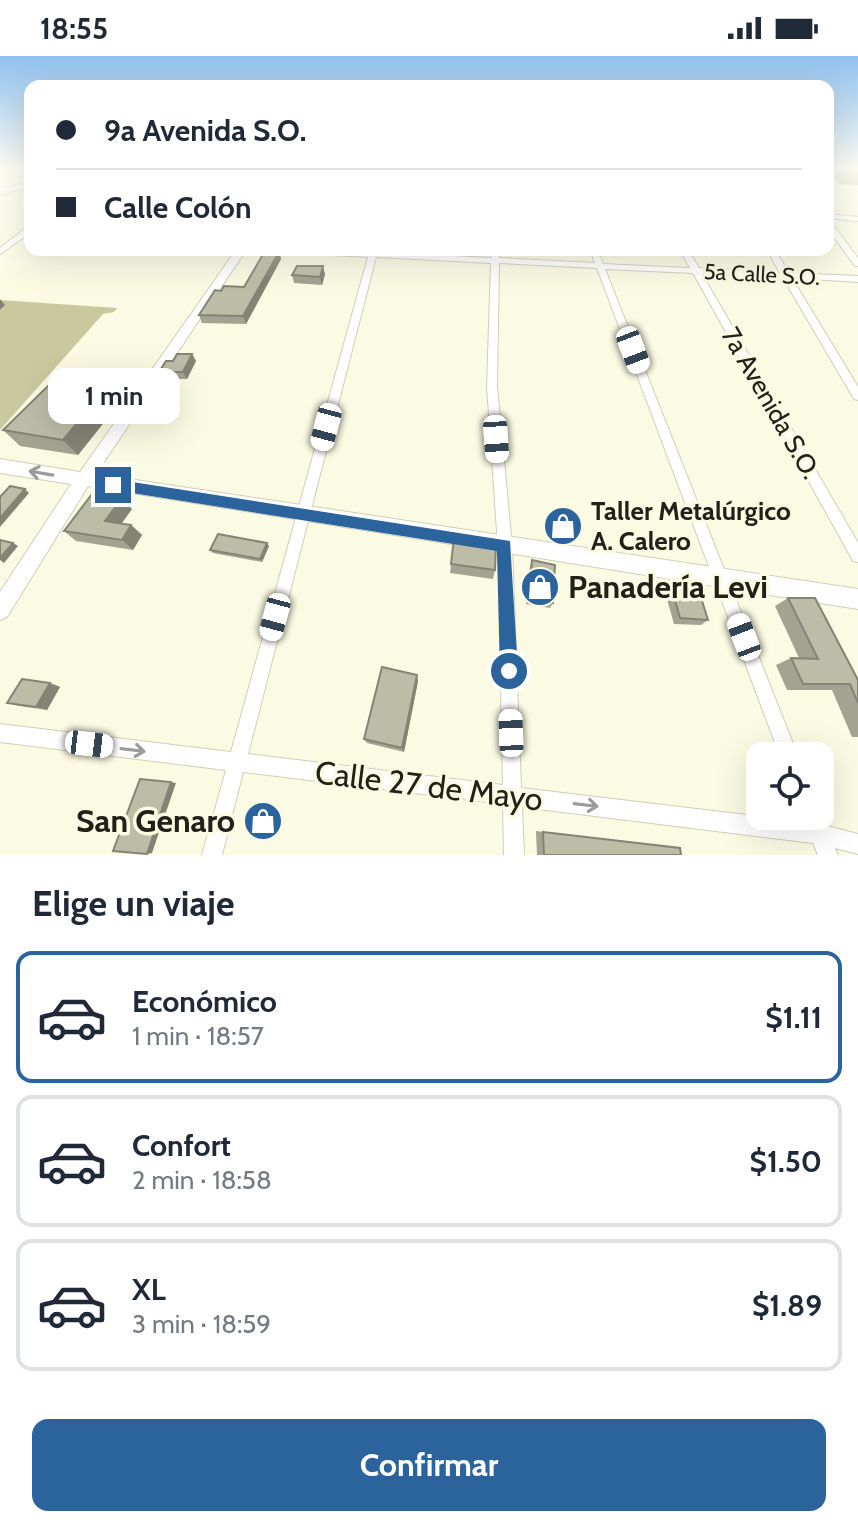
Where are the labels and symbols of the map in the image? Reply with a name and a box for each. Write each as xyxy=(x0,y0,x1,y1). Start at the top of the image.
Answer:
street label: 5a Calle S.O. xyxy=(703,258,821,291)
street label: 7a Avenida S.O. xyxy=(715,322,827,484)
car xyxy=(613,323,653,377)
callout: 1 min xyxy=(47,369,179,425)
car xyxy=(308,401,344,453)
car xyxy=(482,414,510,464)
one-way arrow xyxy=(29,465,55,480)
route end xyxy=(95,467,131,503)
place label: Taller Metalúrgico A. Calero xyxy=(591,495,791,557)
shop icon: Taller Metalúrgico A. Calero xyxy=(542,505,584,547)
shop icon: Panadería Levi xyxy=(519,566,561,608)
place label: Panadería Levi xyxy=(568,567,768,606)
car xyxy=(257,591,293,643)
car xyxy=(724,610,764,664)
route start xyxy=(491,653,527,689)
car xyxy=(498,709,524,757)
car xyxy=(64,729,114,759)
one-way arrow xyxy=(119,742,146,757)
street label: Calle 27 de Mayo xyxy=(313,752,545,819)
one-way arrow xyxy=(572,798,598,813)
shop icon: San Genaro xyxy=(242,800,284,842)
place label: San Genaro xyxy=(76,801,235,840)

